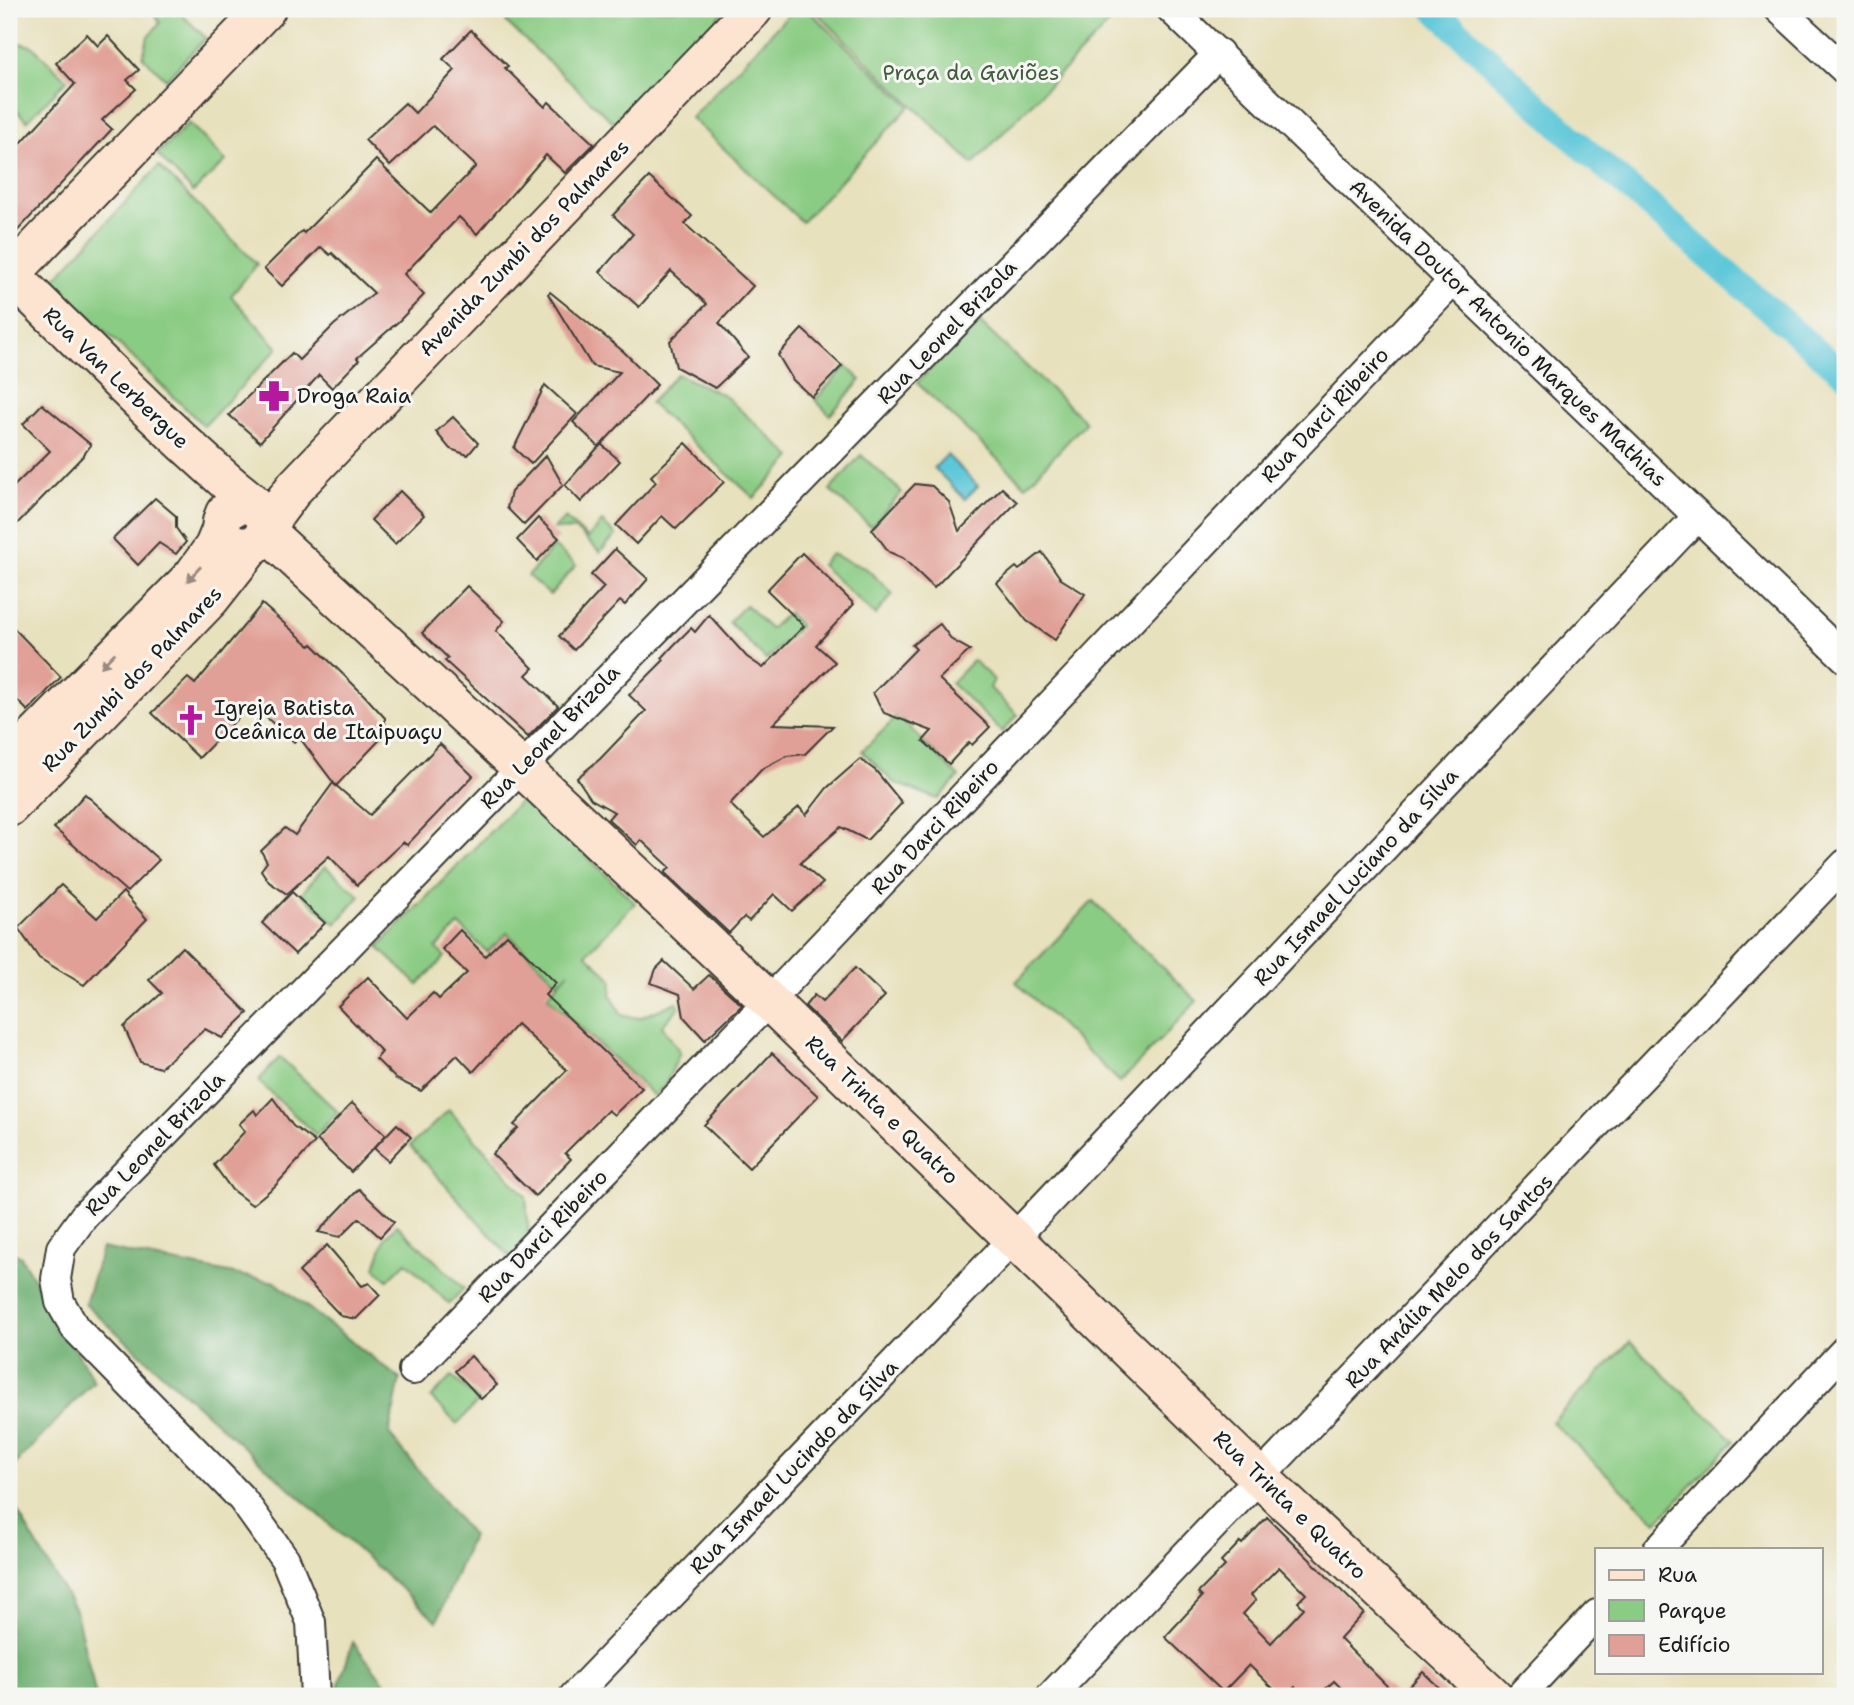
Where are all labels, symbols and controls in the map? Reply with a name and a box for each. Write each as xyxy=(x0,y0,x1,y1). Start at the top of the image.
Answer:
park label: Praça da Gaviões xyxy=(883,59,1059,87)
street label: Avenida Zumbi dos Palmares xyxy=(413,133,635,363)
street label: Avenida Doutor Antonio Marques Mathias xyxy=(1343,173,1673,493)
street label: Rua Leonel Brizola xyxy=(871,254,1023,410)
street label: Rua Van Lerbergue xyxy=(37,301,195,455)
street label: Rua Darci Ribeiro xyxy=(1255,341,1395,489)
pharmacy icon: Droga Raia xyxy=(257,379,291,413)
place label: Droga Raia xyxy=(297,382,411,410)
one-way arrow xyxy=(186,565,202,582)
street label: Rua Zumbi dos Palmares xyxy=(36,580,228,778)
one-way arrow xyxy=(101,651,117,668)
street label: Rua Leonel Brizola xyxy=(474,659,626,815)
place label: Igreja Batista Oceânica de Itaipuaçu xyxy=(214,694,442,746)
church icon: Igreja Batista Oceânica de Itaipuaçu xyxy=(174,703,208,737)
street label: Rua Darci Ribeiro xyxy=(865,753,1005,901)
street label: Rua Ismael Luciano da Silva xyxy=(1247,762,1465,992)
street label: Rua Trinta e Quatro xyxy=(799,1029,965,1191)
street label: Rua Leonel Brizola xyxy=(79,1066,231,1222)
street label: Rua Darci Ribeiro xyxy=(472,1163,614,1309)
street label: Rua Anália Melo dos Santos xyxy=(1339,1168,1559,1394)
street label: Rua Ismael Lucindo da Silva xyxy=(684,1354,904,1580)
street label: Rua Trinta e Quatro xyxy=(1207,1424,1373,1586)
legend xyxy=(1595,1548,1822,1674)
text: Rua xyxy=(1658,1561,1697,1589)
text: Parque xyxy=(1658,1597,1727,1625)
text: Edifício xyxy=(1658,1631,1730,1659)

